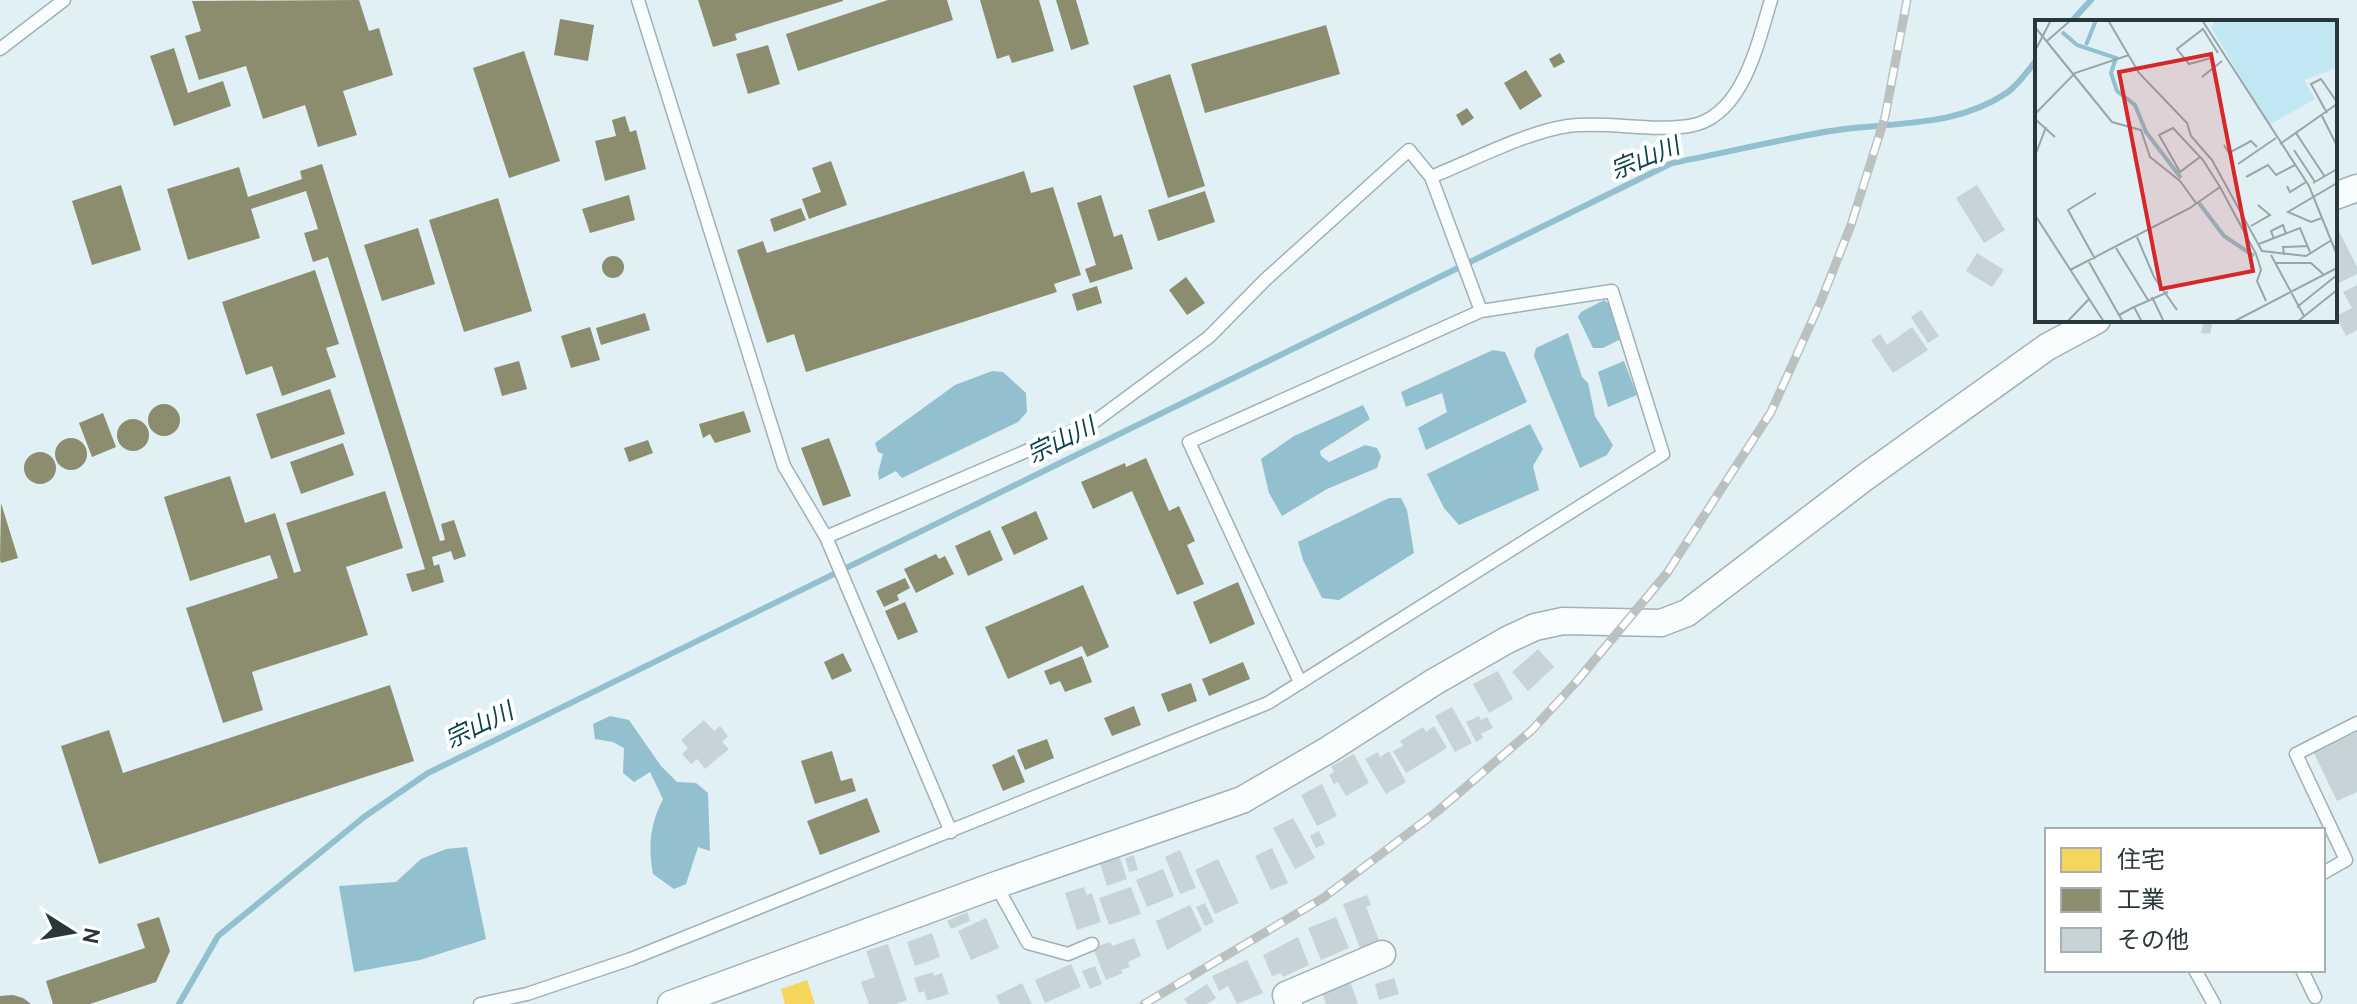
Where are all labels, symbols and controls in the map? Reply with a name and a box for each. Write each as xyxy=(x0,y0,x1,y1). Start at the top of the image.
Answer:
inset map xyxy=(2035,20,2337,322)
water label: 宗山川 xyxy=(1607,131,1688,187)
water label: 宗山川 xyxy=(1023,411,1104,471)
water label: 宗山川 xyxy=(441,696,522,756)
legend xyxy=(2045,828,2325,972)
text: 住宅 xyxy=(2117,847,2165,877)
text: 工業 xyxy=(2117,887,2165,917)
north arrow xyxy=(32,892,112,972)
text: N xyxy=(74,925,104,946)
text: その他 xyxy=(2117,927,2189,957)

